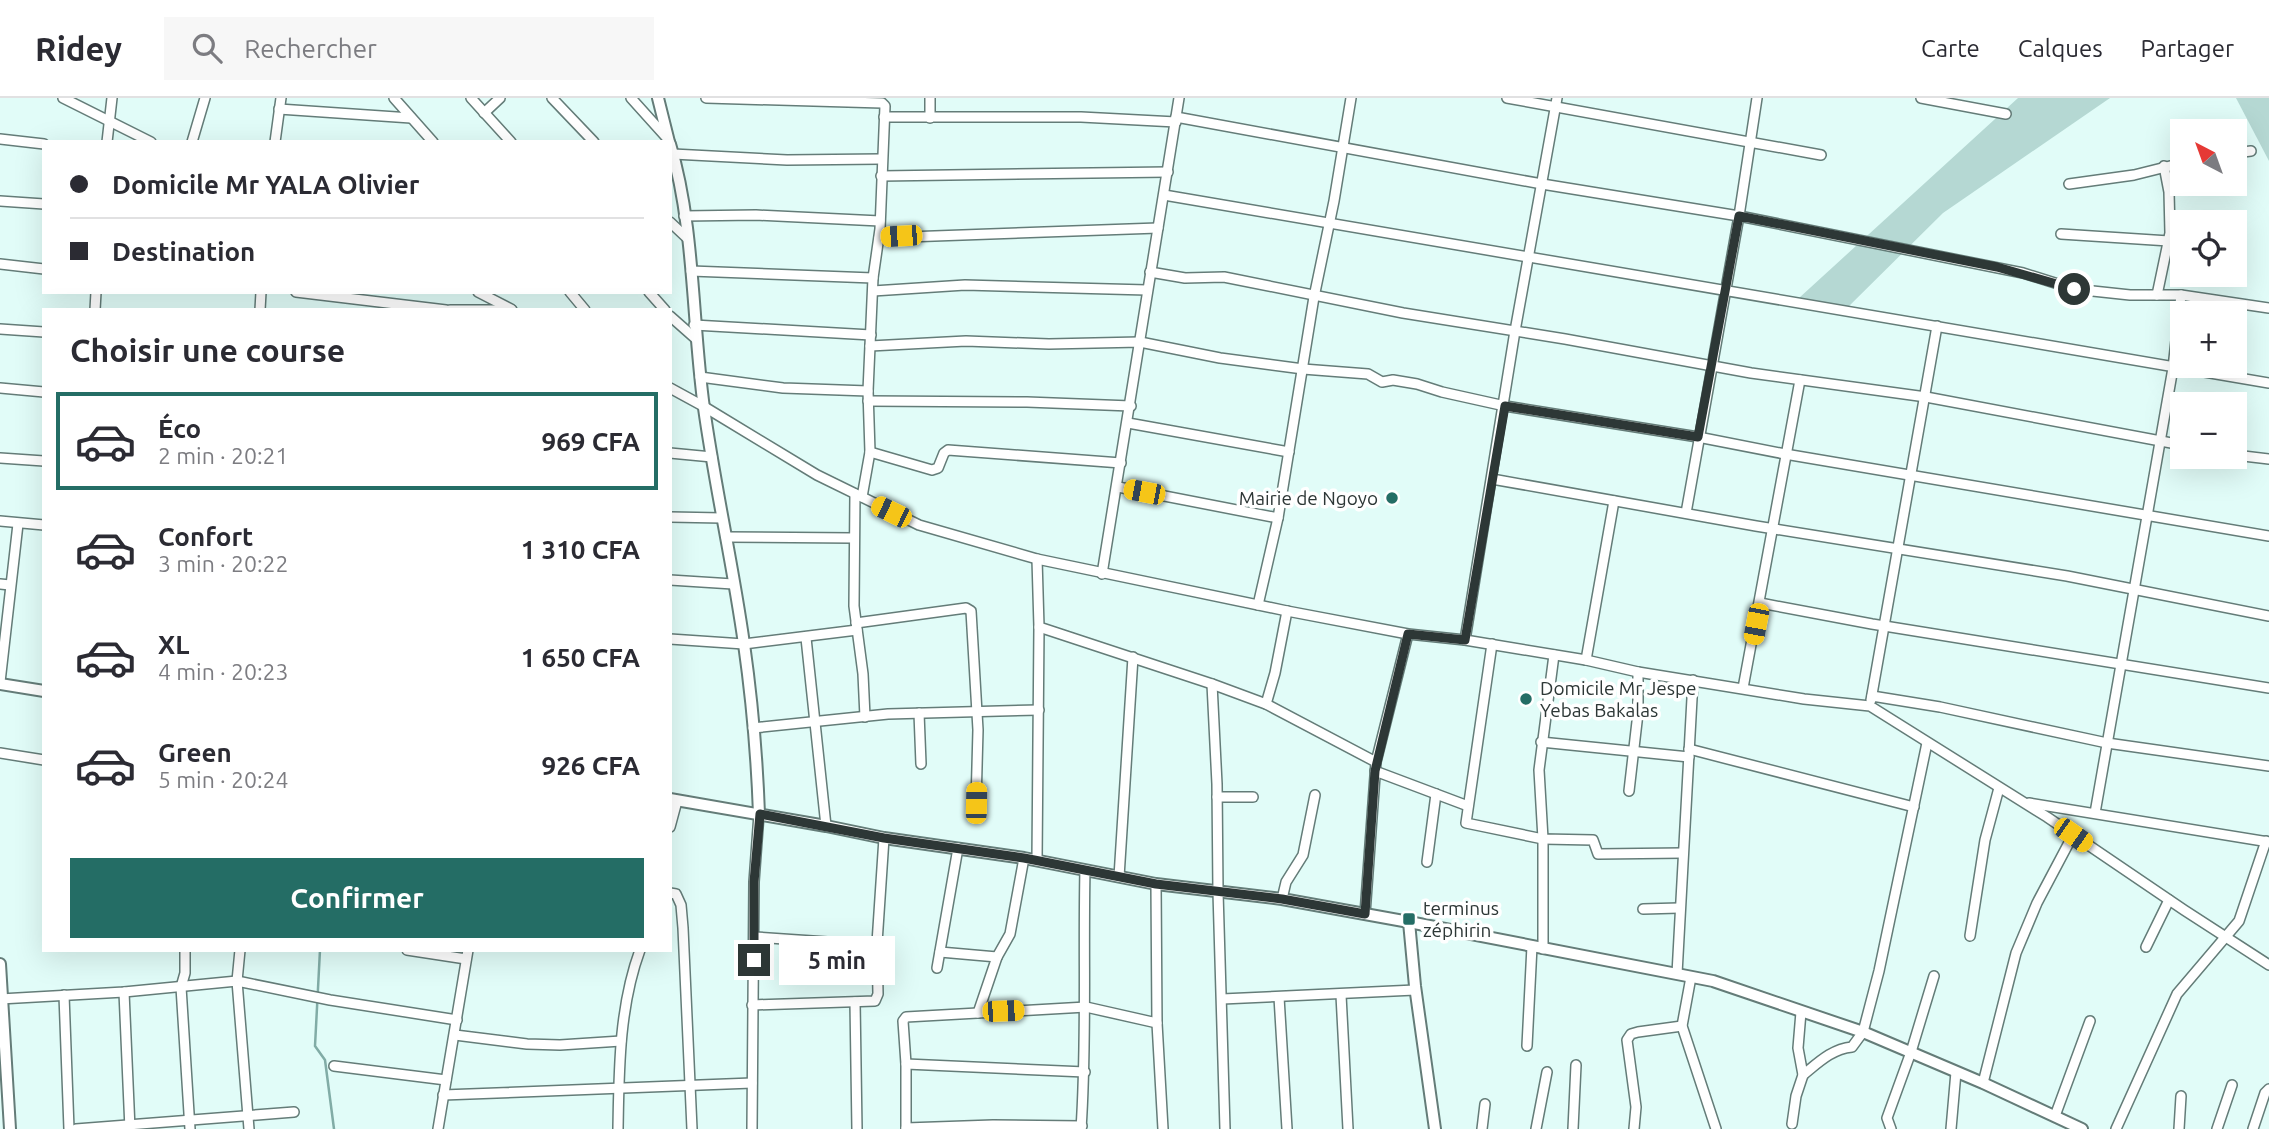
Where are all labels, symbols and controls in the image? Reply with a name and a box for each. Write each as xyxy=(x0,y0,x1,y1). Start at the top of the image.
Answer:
search box xyxy=(164,17,654,80)
icon: search xyxy=(188,29,226,67)
text: Ridey xyxy=(35,30,122,67)
text: Rechercher xyxy=(244,34,377,63)
text: Carte xyxy=(1921,35,1980,62)
text: Calques xyxy=(2018,35,2103,62)
text: Partager xyxy=(2141,35,2234,62)
north arrow xyxy=(2170,119,2247,196)
map controls xyxy=(2170,119,2247,469)
text: Domicile Mr YALA Olivier xyxy=(112,170,419,199)
button: locate xyxy=(2170,210,2247,287)
car xyxy=(880,224,923,248)
text: Destination xyxy=(112,237,255,266)
route start xyxy=(2058,273,2090,305)
button: + xyxy=(2170,301,2247,378)
text: Choisir une course xyxy=(70,332,345,368)
button: − xyxy=(2170,392,2247,469)
icon: car xyxy=(74,410,137,473)
text: Éco xyxy=(158,414,201,443)
text: 969 CFA xyxy=(542,427,640,456)
text: 2 min · 20:21 xyxy=(158,443,289,468)
car xyxy=(1122,478,1167,506)
place label: Mairie de Ngoyo xyxy=(1239,487,1378,509)
marker: Mairie de Ngoyo xyxy=(1384,490,1400,506)
car xyxy=(868,493,915,531)
icon: car xyxy=(74,518,137,581)
text: Confort xyxy=(158,522,253,551)
text: 1 310 CFA xyxy=(521,535,640,564)
text: 3 min · 20:22 xyxy=(158,551,289,576)
car xyxy=(1742,601,1771,647)
icon: car xyxy=(74,626,137,689)
text: XL xyxy=(158,630,189,659)
text: 1 650 CFA xyxy=(521,643,640,672)
text: 4 min · 20:23 xyxy=(158,659,289,684)
place label: Domicile Mr Jespe Yebas Bakalas xyxy=(1540,677,1697,721)
marker: Domicile Mr Jespe Yebas Bakalas xyxy=(1518,691,1534,707)
icon: car xyxy=(74,734,137,797)
text: Green xyxy=(158,738,232,767)
text: 926 CFA xyxy=(542,751,640,780)
text: 5 min · 20:24 xyxy=(158,767,289,792)
car xyxy=(966,782,987,824)
car xyxy=(2050,814,2097,856)
button: Confirmer xyxy=(70,858,644,938)
place label: terminus zéphirin xyxy=(1423,897,1499,941)
marker: terminus zéphirin xyxy=(1401,911,1417,927)
callout: 5 min xyxy=(778,936,894,984)
route end xyxy=(738,944,770,976)
text: 5 min xyxy=(808,948,866,973)
car xyxy=(982,1000,1025,1022)

